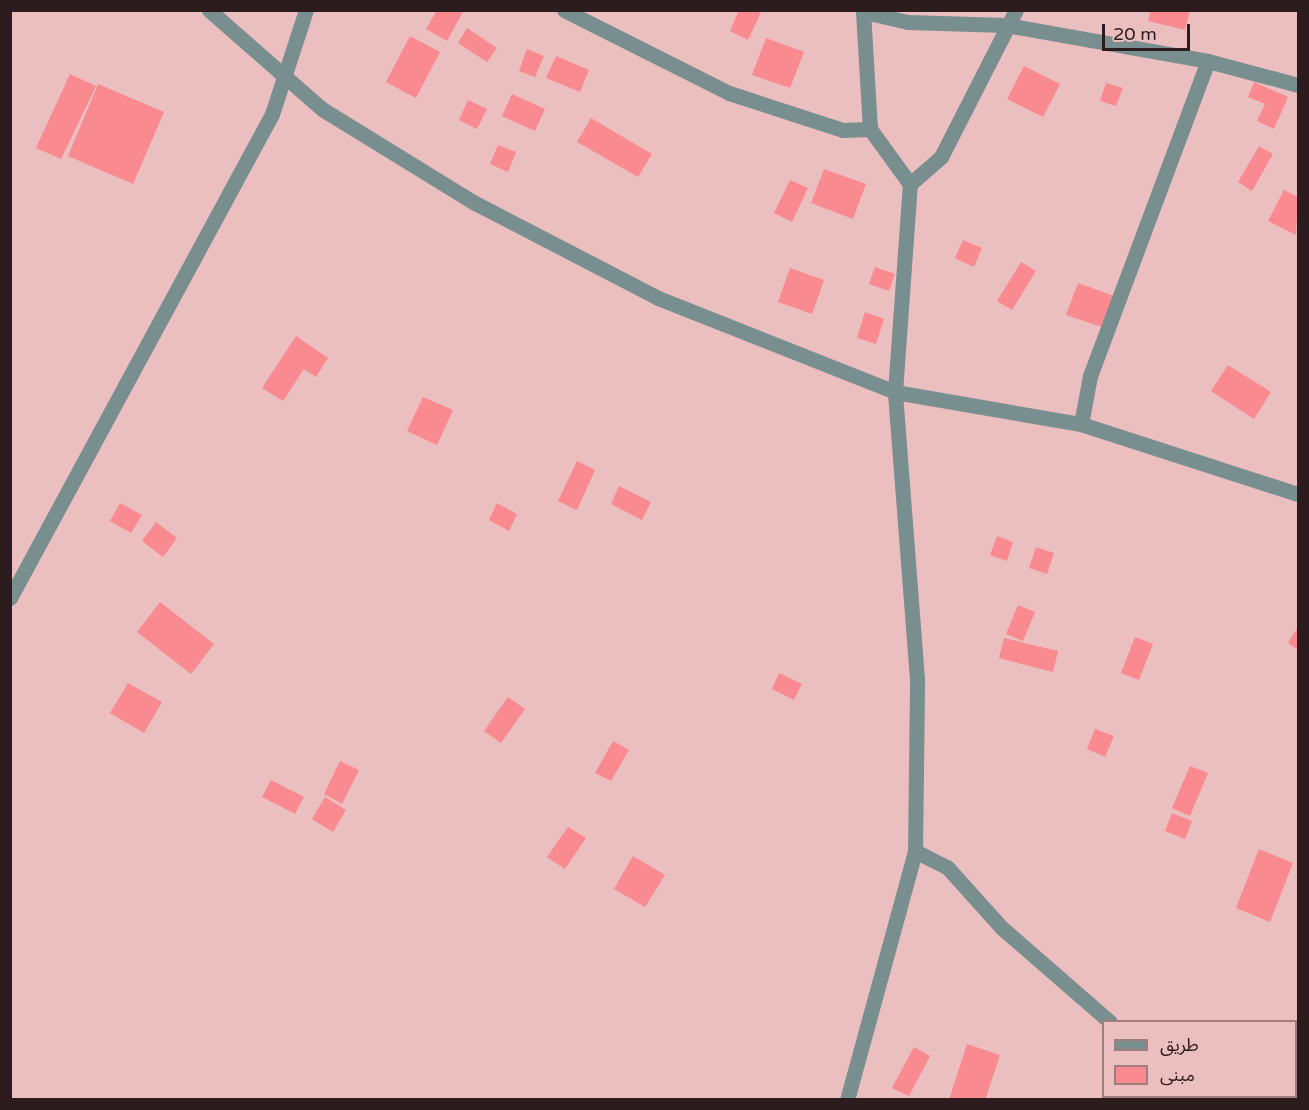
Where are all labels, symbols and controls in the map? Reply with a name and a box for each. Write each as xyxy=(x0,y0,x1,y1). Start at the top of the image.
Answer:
scale bar xyxy=(1105,12,1194,50)
text: 20 m xyxy=(1113,23,1157,45)
legend xyxy=(1102,1020,1297,1098)
text: طريق xyxy=(1160,1034,1199,1056)
text: مبنى xyxy=(1160,1064,1195,1086)

